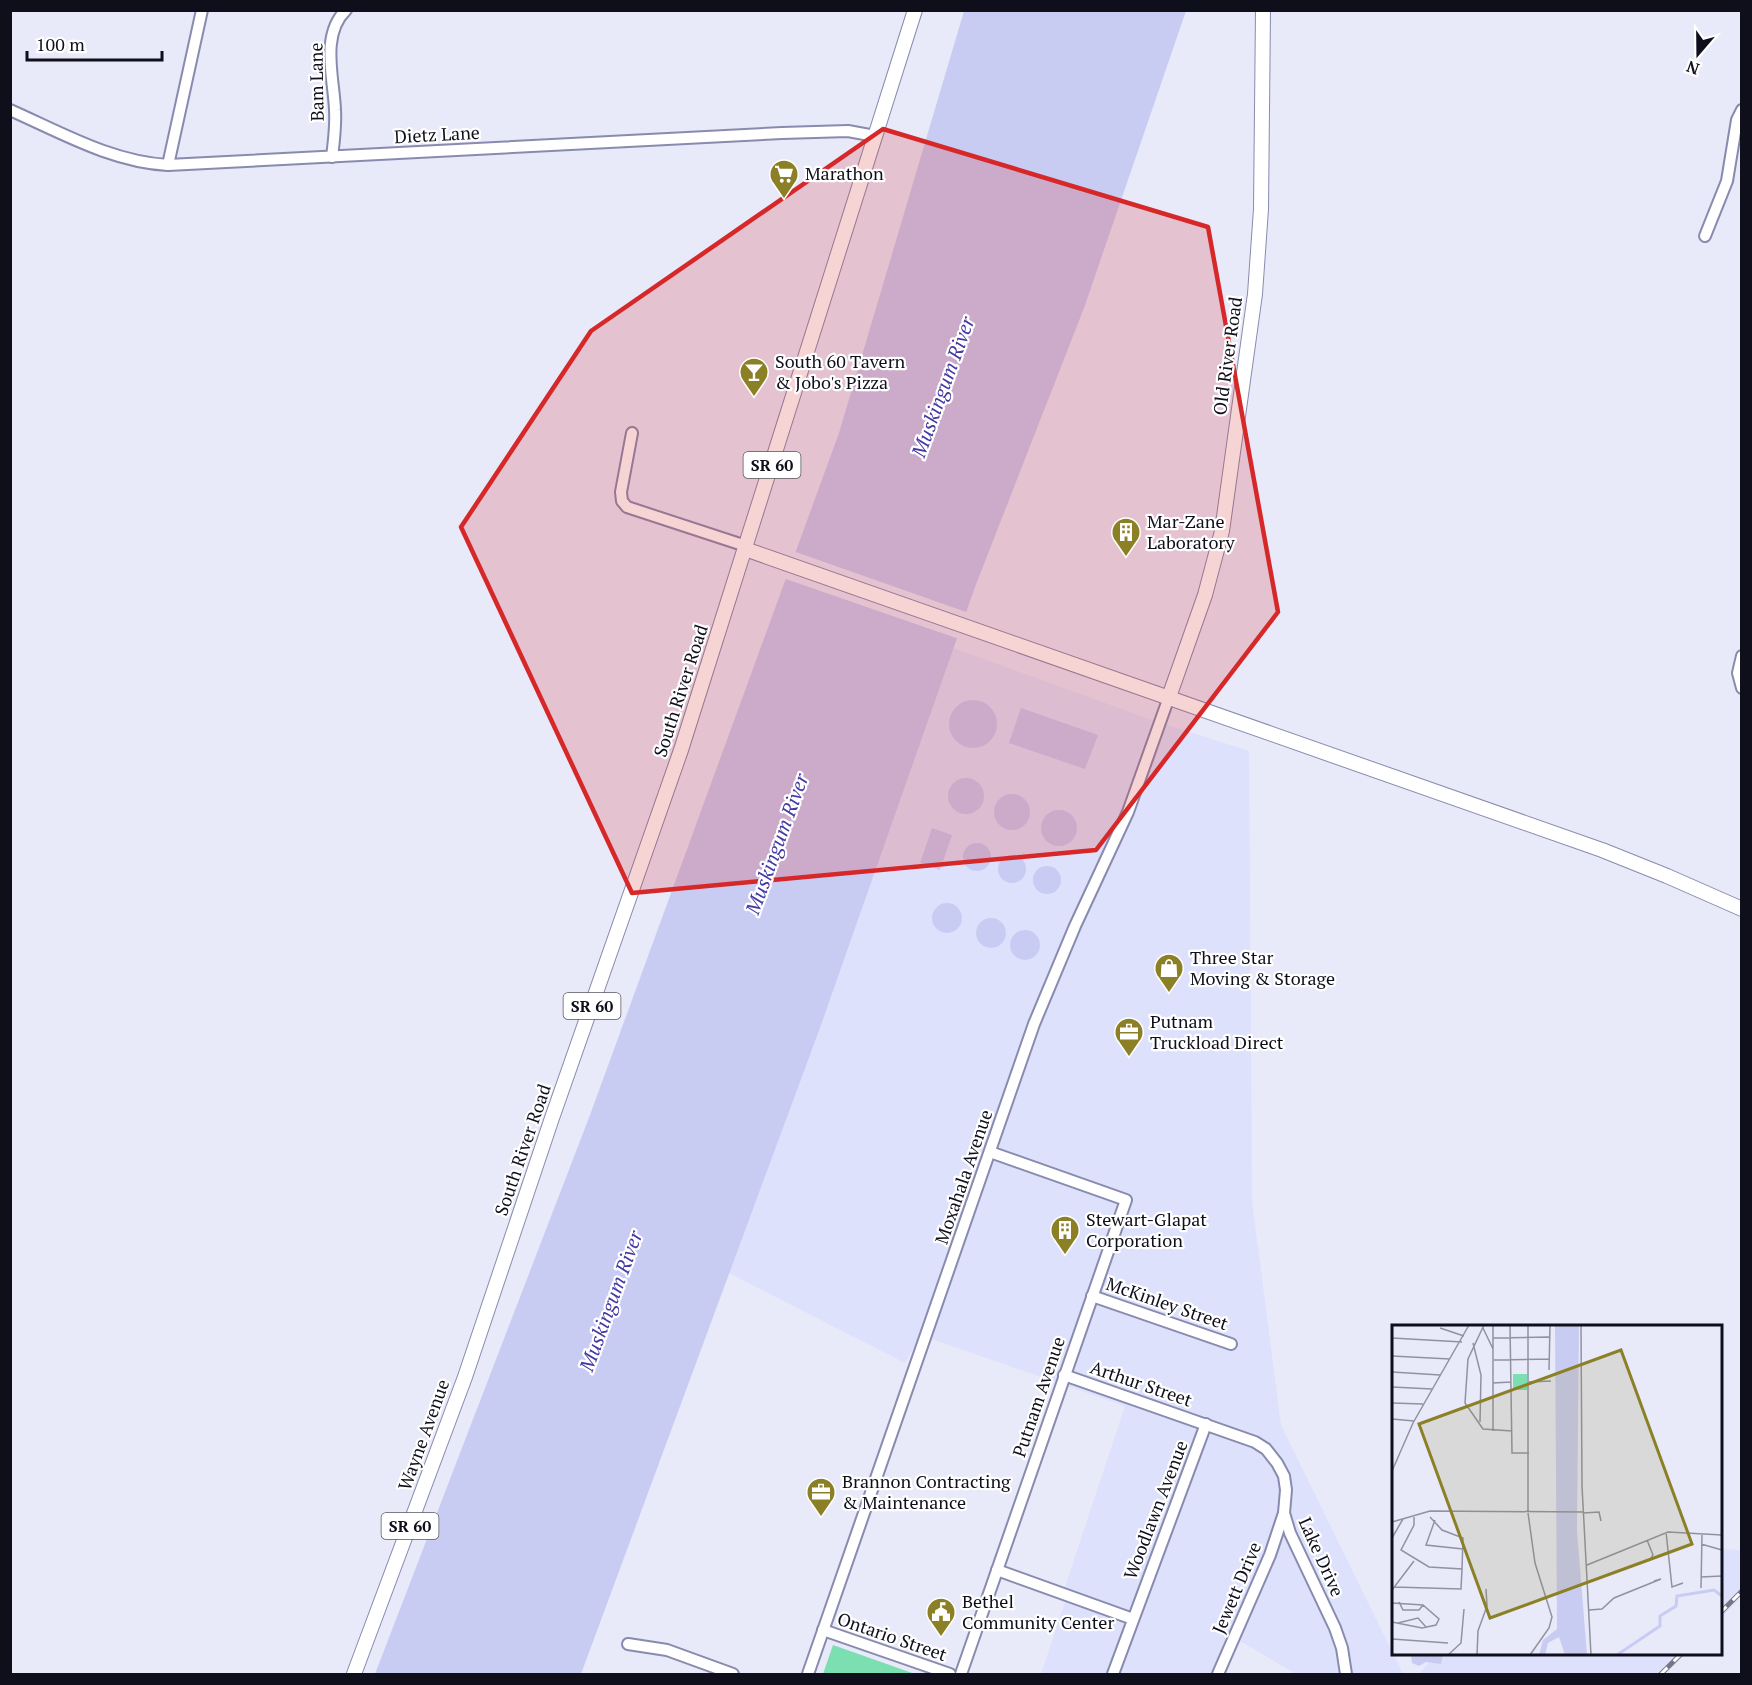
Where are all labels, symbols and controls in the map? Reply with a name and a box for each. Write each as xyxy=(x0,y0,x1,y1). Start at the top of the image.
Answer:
scale bar xyxy=(27,24,162,62)
north arrow xyxy=(1668,24,1728,84)
text: 100 m xyxy=(36,32,85,56)
street label: Bam Lane xyxy=(303,42,329,122)
text: N xyxy=(1683,56,1702,81)
street label: Dietz Lane xyxy=(393,120,480,148)
supermarket icon: Marathon xyxy=(768,158,800,200)
place label: Marathon xyxy=(805,161,884,185)
street label: Old River Road xyxy=(1207,295,1247,417)
water label: Muskingum River xyxy=(904,312,981,462)
place label: South 60 Tavern & Jobo's Pizza xyxy=(775,349,906,394)
bar icon: South 60 Tavern & Jobo's Pizza xyxy=(738,356,770,398)
road number: SR 60 xyxy=(744,452,800,478)
place label: Mar-Zane Laboratory xyxy=(1147,509,1236,554)
building icon: Mar-Zane Laboratory xyxy=(1110,516,1142,558)
street label: South River Road xyxy=(647,621,713,760)
water label: Muskingum River xyxy=(738,769,815,919)
place label: Three Star Moving & Storage xyxy=(1190,945,1335,990)
shop icon: Three Star Moving & Storage xyxy=(1153,952,1185,994)
road number: SR 60 xyxy=(564,993,620,1019)
place label: Putnam Truckload Direct xyxy=(1150,1009,1284,1054)
office icon: Putnam Truckload Direct xyxy=(1113,1016,1145,1058)
street label: South River Road xyxy=(488,1081,556,1219)
street label: Moxahala Avenue xyxy=(929,1106,997,1247)
place label: Stewart-Glapat Corporation xyxy=(1086,1207,1207,1252)
building icon: Stewart-Glapat Corporation xyxy=(1049,1214,1081,1256)
water label: Muskingum River xyxy=(572,1226,649,1376)
street label: McKinley Street xyxy=(1103,1271,1232,1335)
inset map xyxy=(1392,1325,1722,1655)
street label: Putnam Avenue xyxy=(1006,1333,1070,1460)
street label: Arthur Street xyxy=(1087,1354,1196,1412)
street label: Wayne Avenue xyxy=(392,1376,454,1494)
street label: Woodlawn Avenue xyxy=(1118,1437,1193,1582)
place label: Brannon Contracting & Maintenance xyxy=(842,1469,1011,1514)
office icon: Brannon Contracting & Maintenance xyxy=(805,1476,837,1518)
road number: SR 60 xyxy=(382,1513,438,1539)
street label: Lake Drive xyxy=(1294,1513,1350,1600)
street label: Jewett Drive xyxy=(1206,1538,1266,1637)
place label: Bethel Community Center xyxy=(962,1589,1114,1634)
public building icon: Bethel Community Center xyxy=(925,1596,957,1638)
street label: Ontario Street xyxy=(834,1606,951,1666)

